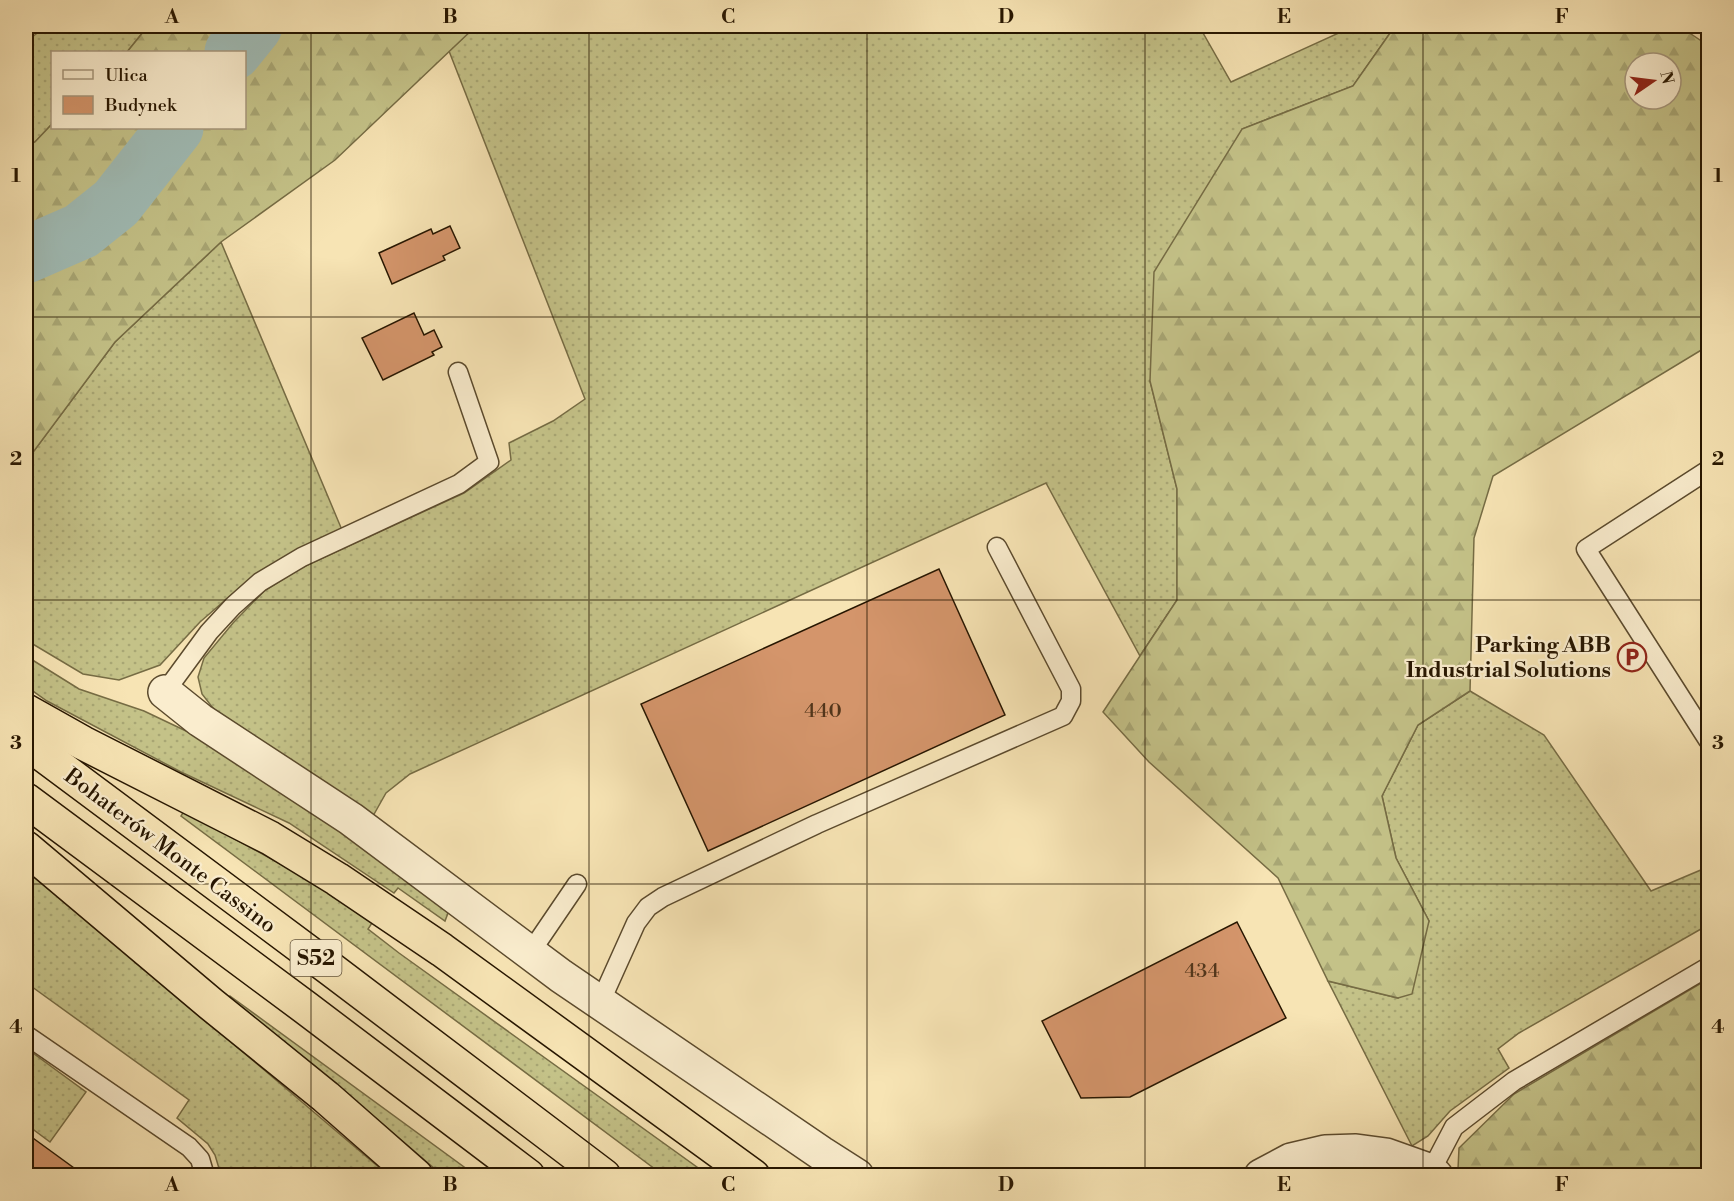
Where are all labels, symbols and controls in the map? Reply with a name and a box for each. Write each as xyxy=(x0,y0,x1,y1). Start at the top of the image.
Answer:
text: A xyxy=(164,5,180,30)
text: B xyxy=(442,5,458,30)
text: C xyxy=(721,5,735,30)
text: D xyxy=(998,5,1014,30)
text: E xyxy=(1277,5,1291,30)
text: F xyxy=(1555,5,1569,30)
legend xyxy=(51,51,246,129)
north arrow xyxy=(1623,51,1683,111)
text: Ulica xyxy=(105,64,149,87)
text: N xyxy=(1655,69,1678,87)
text: Budynek xyxy=(104,94,178,117)
text: 1 xyxy=(11,164,21,189)
text: 1 xyxy=(1713,164,1723,189)
text: 2 xyxy=(10,447,22,472)
text: 2 xyxy=(1712,447,1724,472)
place label: Parking ABB Industrial Solutions xyxy=(1406,632,1611,684)
parking icon: Parking ABB Industrial Solutions xyxy=(1616,641,1648,673)
house number: 440 xyxy=(804,699,842,724)
text: 3 xyxy=(10,731,22,756)
text: 3 xyxy=(1712,731,1724,756)
street label: Bohaterów Monte Cassino xyxy=(58,762,281,940)
road number: S52 xyxy=(290,940,342,976)
house number: 434 xyxy=(1184,959,1220,984)
text: 4 xyxy=(9,1015,23,1040)
text: 4 xyxy=(1711,1015,1725,1040)
text: A xyxy=(164,1173,180,1198)
text: B xyxy=(442,1173,458,1198)
text: C xyxy=(721,1173,735,1198)
text: D xyxy=(998,1173,1014,1198)
text: E xyxy=(1277,1173,1291,1198)
text: F xyxy=(1555,1173,1569,1198)

